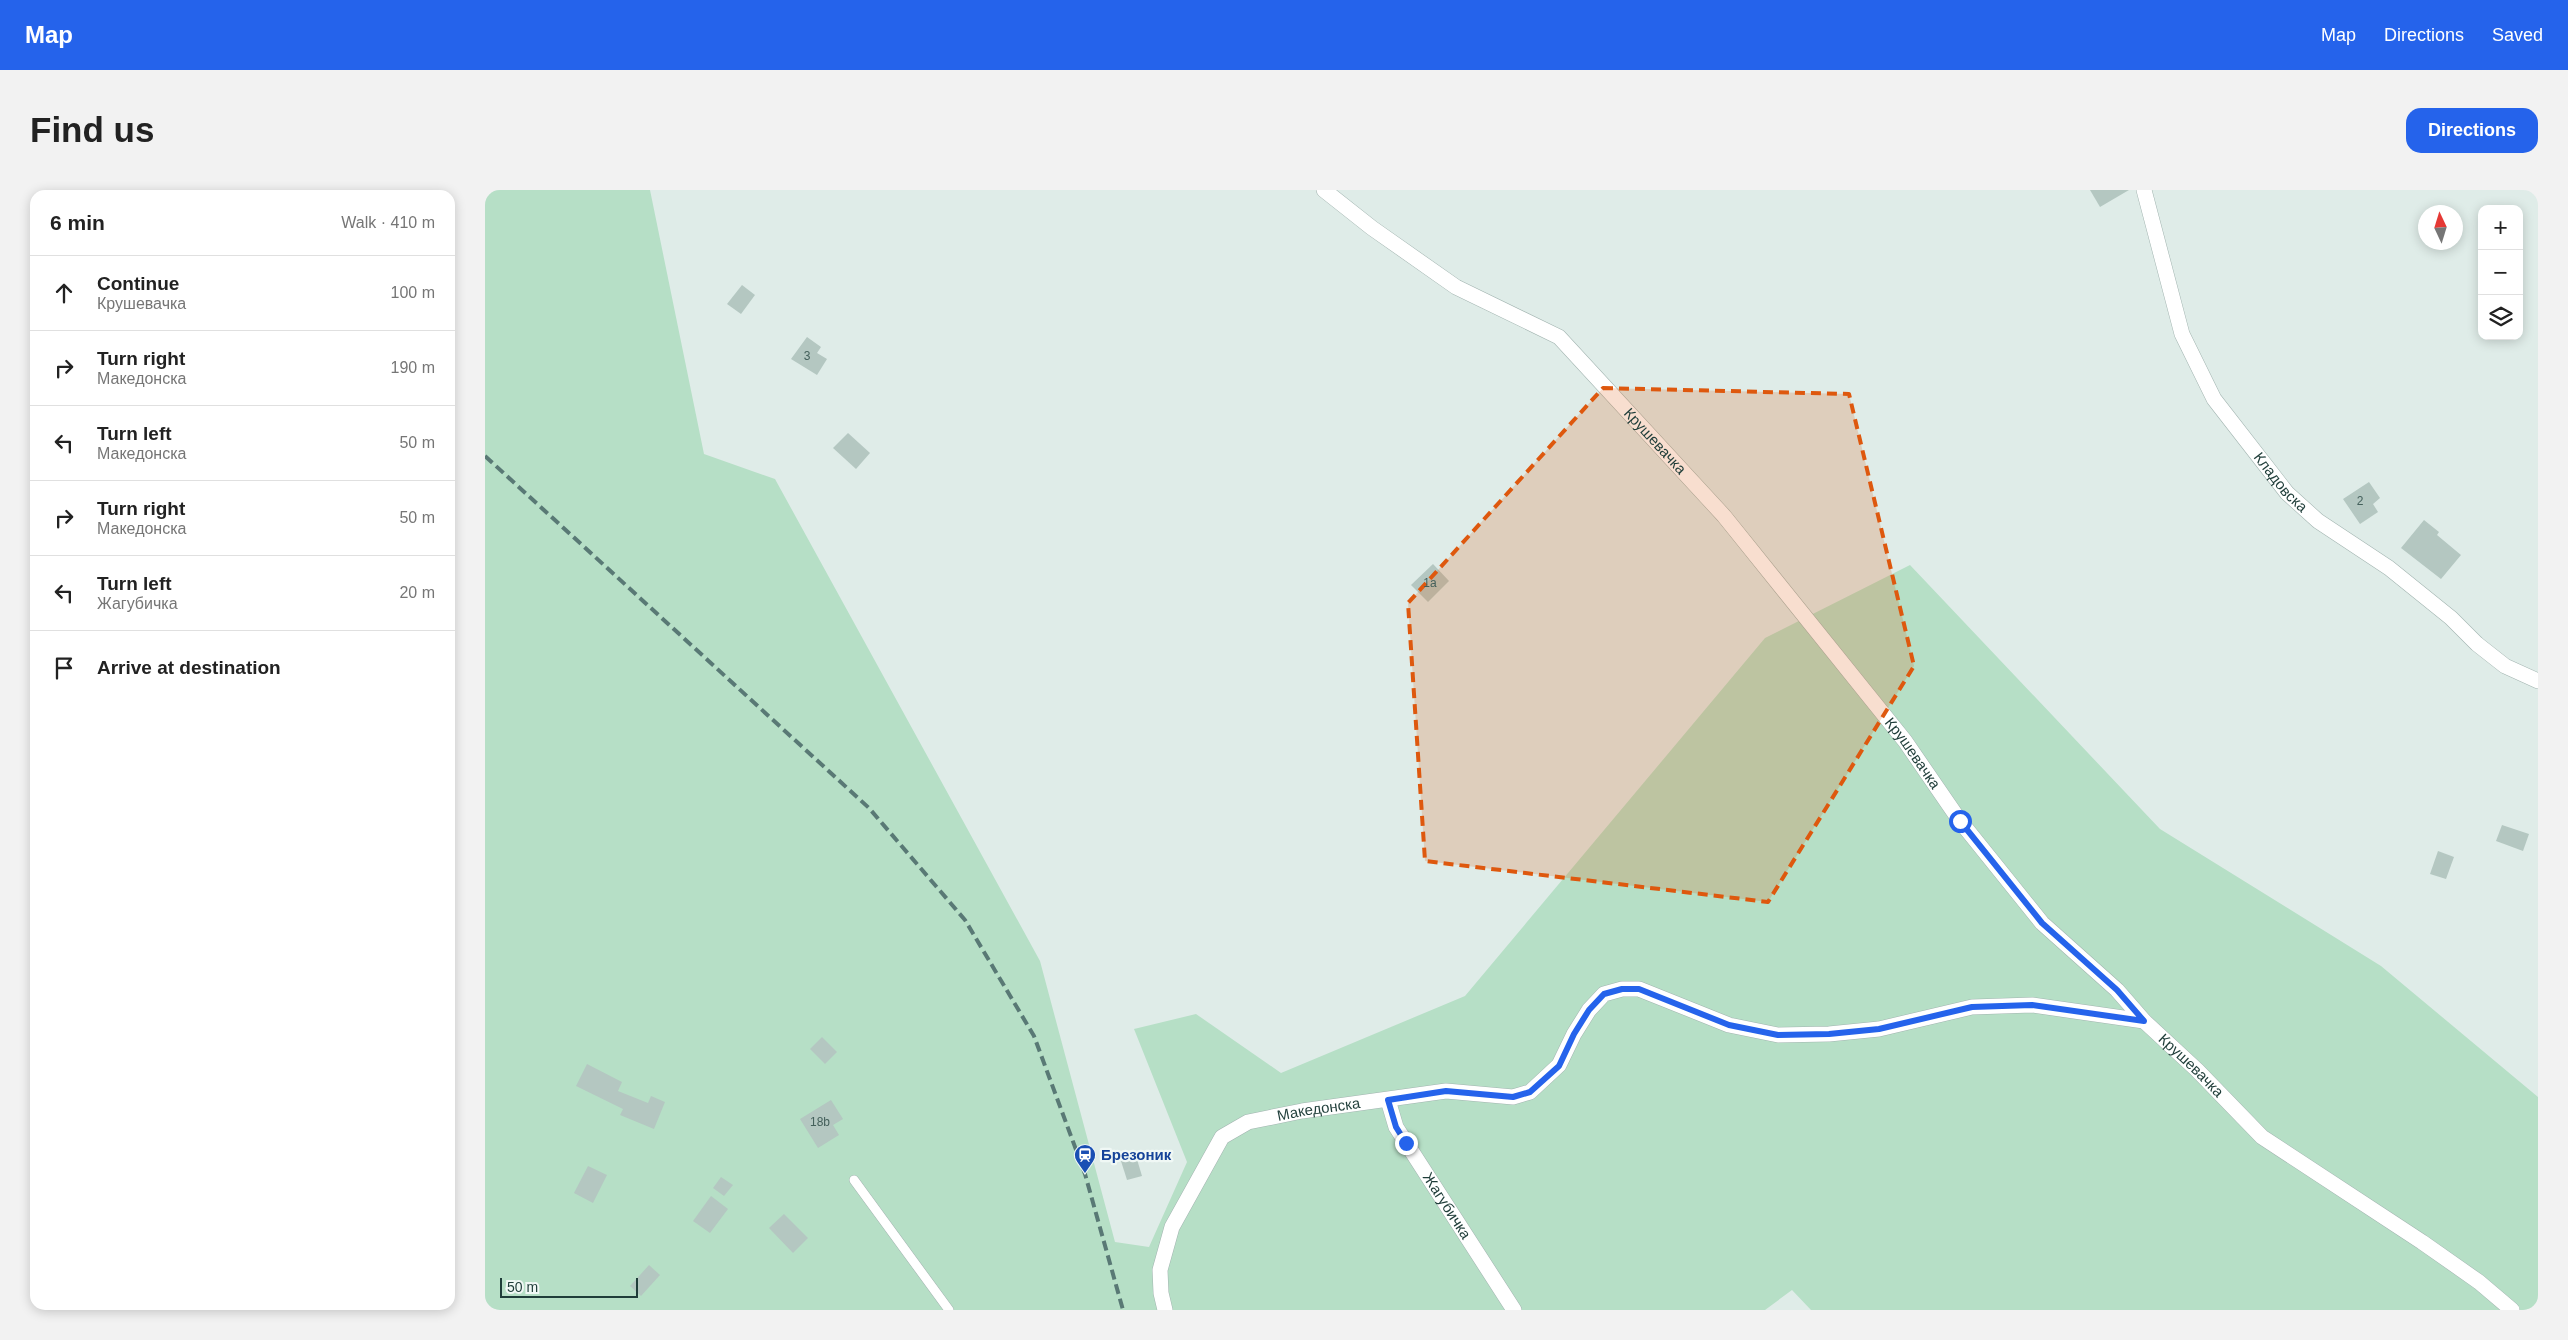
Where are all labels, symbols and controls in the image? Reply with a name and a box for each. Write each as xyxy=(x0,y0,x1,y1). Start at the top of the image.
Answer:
text: Map xyxy=(25,21,73,48)
text: Map xyxy=(2321,25,2356,45)
text: Directions xyxy=(2384,25,2464,45)
text: Saved xyxy=(2492,25,2543,45)
button: Directions xyxy=(2406,108,2538,153)
text: Find us xyxy=(30,110,154,149)
north arrow xyxy=(2418,205,2463,250)
map controls xyxy=(2478,205,2523,340)
button: + xyxy=(2478,205,2523,250)
text: 6 min xyxy=(50,211,105,234)
text: Walk · 410 m xyxy=(341,214,435,231)
button: − xyxy=(2478,250,2523,295)
text: Continue xyxy=(97,273,179,294)
icon: ahead xyxy=(50,279,78,307)
text: 100 m xyxy=(391,284,435,301)
text: Крушевачка xyxy=(97,295,186,312)
button: layers xyxy=(2478,295,2523,340)
text: Turn right xyxy=(97,348,185,369)
house number: 3 xyxy=(804,349,811,363)
icon: right xyxy=(50,354,78,382)
text: 190 m xyxy=(391,359,435,376)
text: Македонска xyxy=(97,370,186,387)
street label: Крушевачка xyxy=(1621,404,1690,478)
text: Turn left xyxy=(97,423,172,444)
icon: left xyxy=(50,429,78,457)
text: 50 m xyxy=(399,434,435,451)
text: Македонска xyxy=(97,445,186,462)
street label: Кладовска xyxy=(2251,449,2312,516)
house number: 2 xyxy=(2357,494,2364,508)
text: Turn right xyxy=(97,498,185,519)
icon: right xyxy=(50,504,78,532)
text: 50 m xyxy=(399,509,435,526)
text: Македонска xyxy=(97,520,186,537)
text: Turn left xyxy=(97,573,172,594)
house number: 1a xyxy=(1423,576,1437,590)
icon: left xyxy=(50,579,78,607)
text: 20 m xyxy=(399,584,435,601)
text: Жагубичка xyxy=(97,595,178,612)
icon: arrive xyxy=(50,654,78,682)
text: Arrive at destination xyxy=(97,657,281,678)
street label: Крушевачка xyxy=(1882,714,1945,792)
route start xyxy=(1949,810,1972,833)
street label: Крушевачка xyxy=(2155,1030,2228,1101)
street label: Македонска xyxy=(1276,1094,1362,1124)
house number: 18b xyxy=(810,1115,830,1129)
route end xyxy=(1395,1132,1418,1155)
station icon: Брезоник xyxy=(1073,1143,1097,1174)
place label: Брезоник xyxy=(1101,1146,1172,1163)
street label: Жагубичка xyxy=(1420,1169,1475,1243)
scale bar xyxy=(500,1275,637,1298)
text: 50 m xyxy=(507,1279,538,1295)

